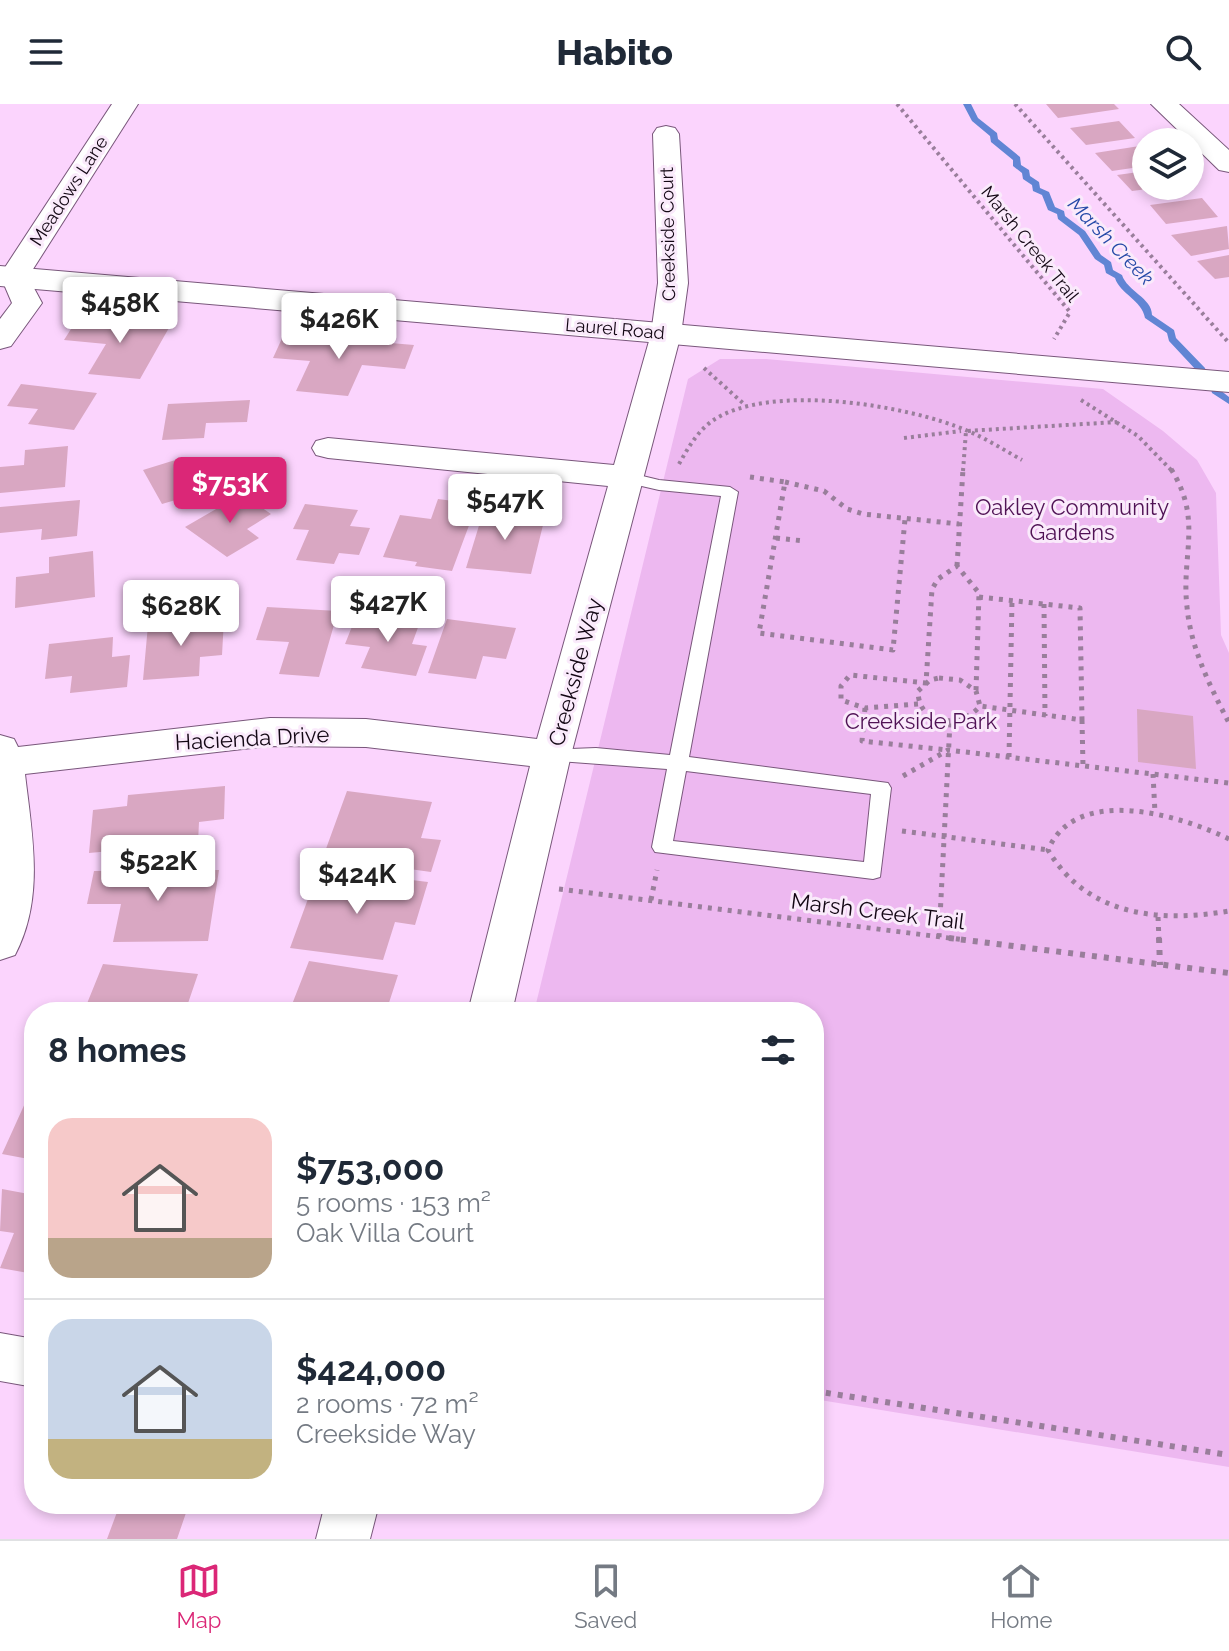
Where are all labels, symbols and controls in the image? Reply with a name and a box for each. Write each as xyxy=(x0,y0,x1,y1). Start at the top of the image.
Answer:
icon: menu xyxy=(24,30,68,74)
icon: search xyxy=(1161,30,1205,74)
text: Habito xyxy=(556,31,673,73)
map controls xyxy=(1132,128,1204,200)
button: layers xyxy=(1132,128,1204,200)
street label: Meadows Lane xyxy=(25,132,112,250)
street label: Creekside Court xyxy=(656,167,679,301)
street label: Marsh Creek Trail xyxy=(977,182,1084,306)
water label: Marsh Creek xyxy=(1063,192,1159,290)
pin: $458K xyxy=(64,277,176,345)
text: $458K xyxy=(81,288,159,318)
pin: $426K xyxy=(283,293,395,361)
text: $426K xyxy=(299,304,379,334)
street label: Laurel Road xyxy=(564,314,666,343)
pin: $753K xyxy=(174,457,286,525)
text: $753K xyxy=(191,468,269,498)
pin: $547K xyxy=(449,474,561,542)
text: $547K xyxy=(466,485,544,515)
park label: Oakley Community Gardens xyxy=(975,494,1169,545)
pin: $427K xyxy=(332,576,444,644)
pin: $628K xyxy=(125,580,237,648)
text: $427K xyxy=(349,587,427,617)
text: $628K xyxy=(141,591,221,621)
street label: Creekside Way xyxy=(543,595,607,749)
park label: Creekside Park xyxy=(845,708,998,734)
street label: Hacienda Drive xyxy=(174,721,330,755)
pin: $522K xyxy=(102,835,214,903)
text: $522K xyxy=(119,846,197,876)
pin: $424K xyxy=(301,848,413,916)
text: $424K xyxy=(318,859,396,889)
street label: Marsh Creek Trail xyxy=(790,887,966,935)
icon: filters xyxy=(756,1028,800,1072)
text: 8 homes xyxy=(48,1030,187,1070)
text: $753,000 xyxy=(296,1148,445,1188)
icon: home xyxy=(112,1150,208,1246)
text: 5 rooms · 153 m² xyxy=(296,1188,491,1218)
text: Oak Villa Court xyxy=(296,1218,474,1248)
text: $424,000 xyxy=(296,1349,446,1389)
icon: home xyxy=(112,1351,208,1447)
text: 2 rooms · 72 m² xyxy=(296,1389,479,1419)
text: Creekside Way xyxy=(296,1419,476,1449)
tab: Map xyxy=(177,1559,221,1633)
tab: Saved xyxy=(574,1559,637,1633)
tab: Home xyxy=(990,1559,1052,1633)

